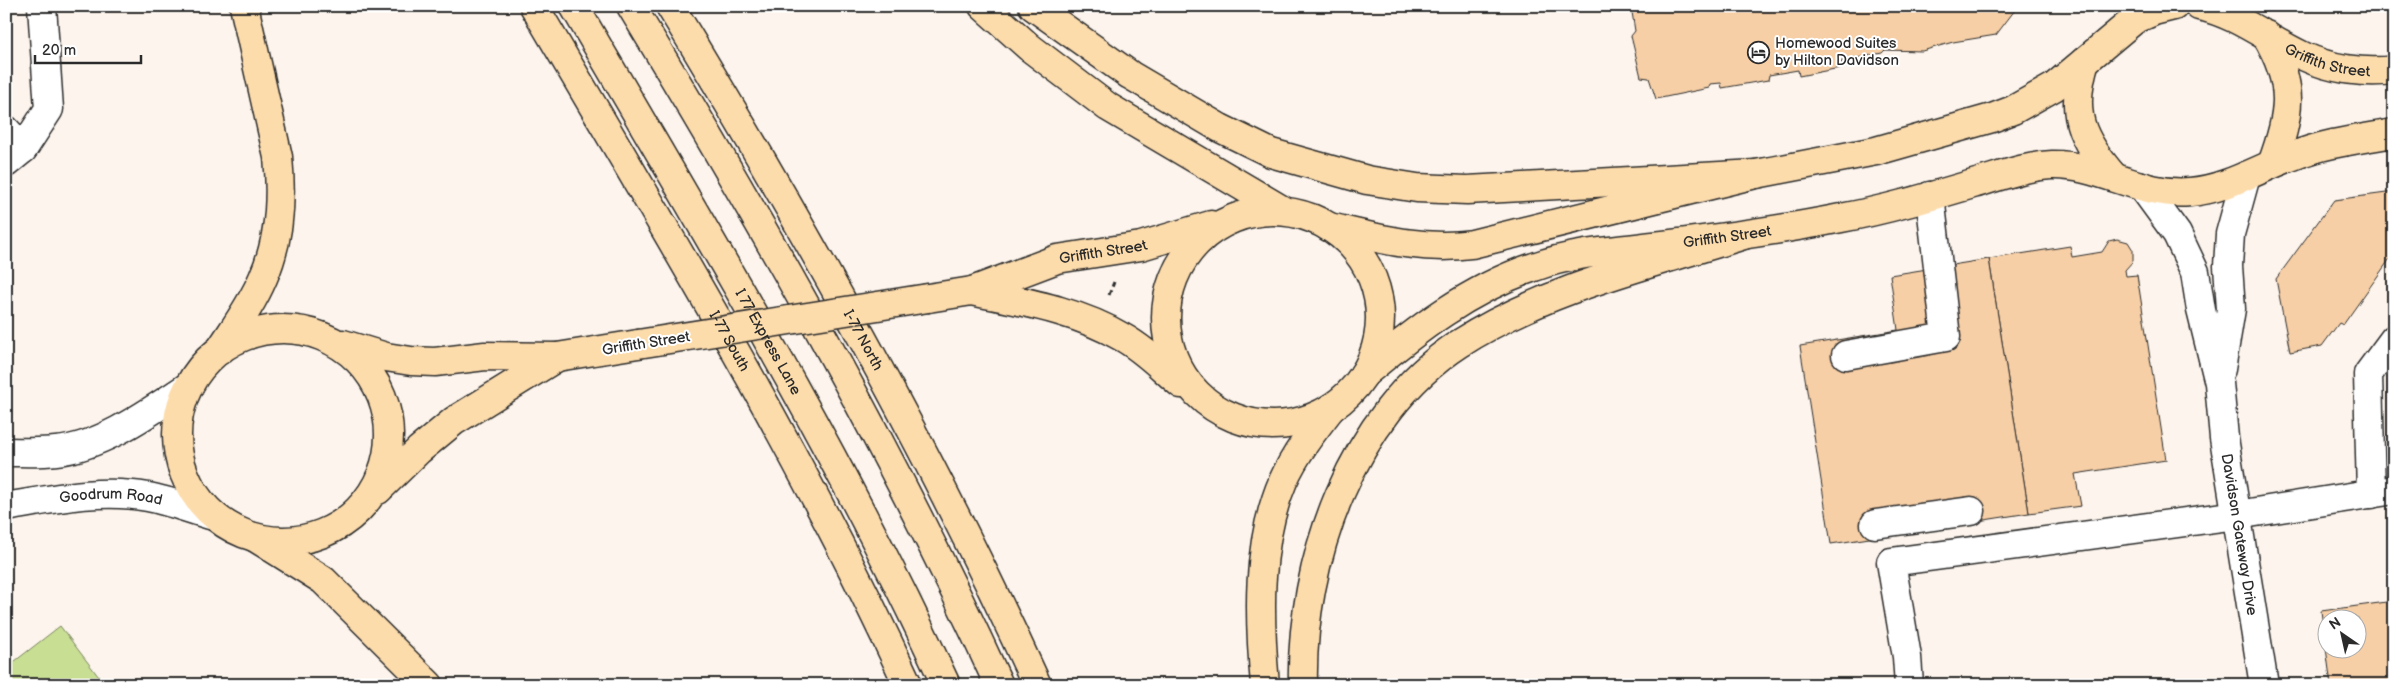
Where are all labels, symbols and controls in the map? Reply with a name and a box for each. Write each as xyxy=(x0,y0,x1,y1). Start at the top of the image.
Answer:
scale bar xyxy=(35,32,141,64)
place label: Homewood Suites by Hilton Davidson xyxy=(1775,34,1899,70)
street label: Griffith Street xyxy=(2281,39,2371,81)
hotel icon: Homewood Suites by Hilton Davidson xyxy=(1747,40,1771,64)
text: 20 m xyxy=(42,41,76,60)
street label: Griffith Street xyxy=(1682,222,1773,253)
street label: Griffith Street xyxy=(1058,236,1150,269)
street label: I 77 Express Lane xyxy=(731,285,805,399)
street label: I-77 North xyxy=(839,307,887,374)
street label: I-77 South xyxy=(705,308,754,375)
street label: Griffith Street xyxy=(601,327,692,360)
street label: Davidson Gateway Drive xyxy=(2217,452,2262,617)
street label: Goodrum Road xyxy=(58,485,164,510)
north arrow xyxy=(2318,608,2368,658)
text: N xyxy=(2326,614,2344,634)

